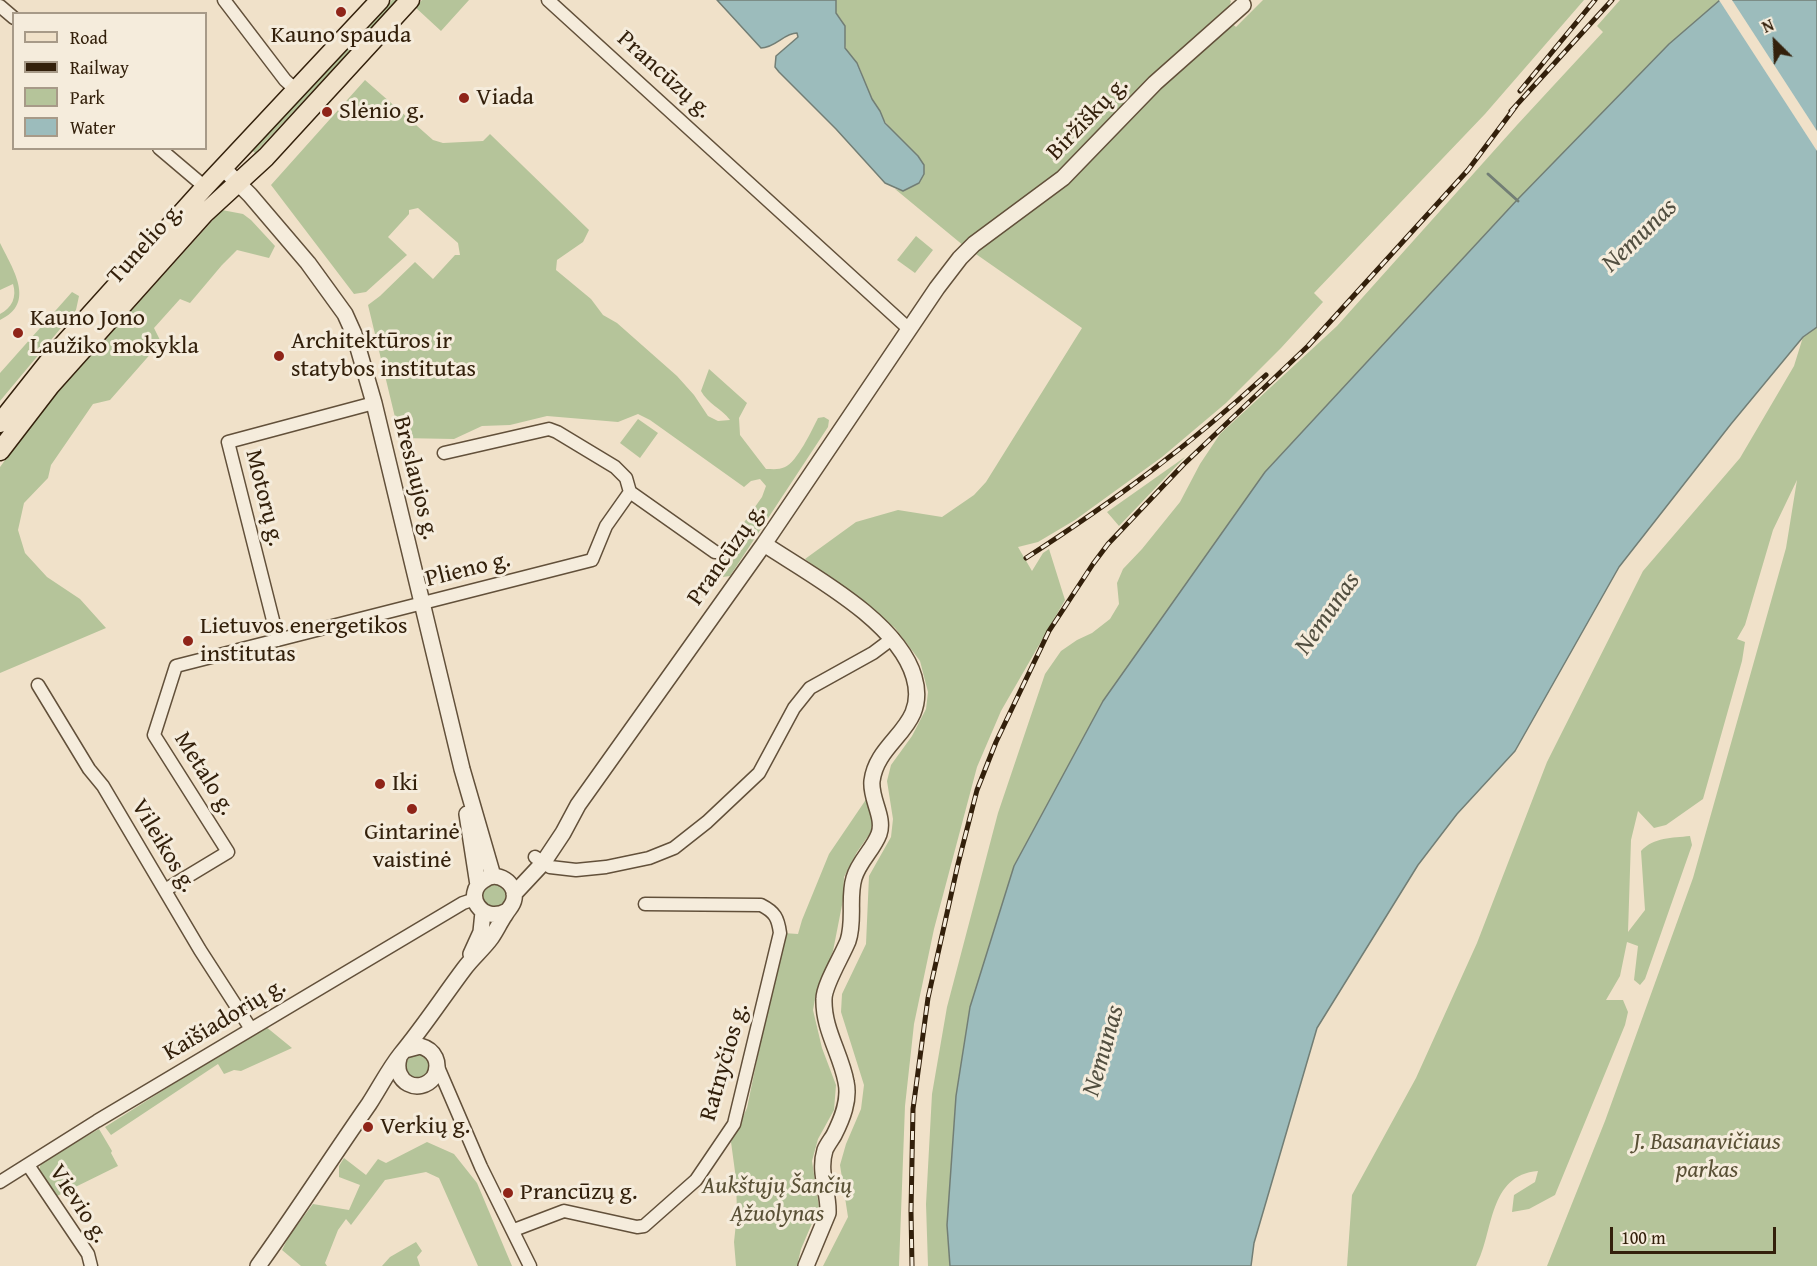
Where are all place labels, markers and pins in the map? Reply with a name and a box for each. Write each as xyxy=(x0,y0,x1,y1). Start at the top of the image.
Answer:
marker: Kauno spauda xyxy=(334,5,348,19)
place label: Kauno spauda xyxy=(271,22,411,50)
place label: Viada xyxy=(476,84,534,112)
marker: Viada xyxy=(457,91,471,105)
place label: Slėnio g. xyxy=(339,98,424,126)
marker: Slėnio g. xyxy=(320,105,334,119)
place label: Kauno Jono Laužiko mokykla xyxy=(30,305,199,361)
marker: Kauno Jono Laužiko mokykla xyxy=(11,326,25,340)
place label: Architektūros ir statybos institutas xyxy=(291,328,476,384)
marker: Architektūros ir statybos institutas xyxy=(272,349,286,363)
place label: Lietuvos energetikos institutas xyxy=(200,613,407,669)
marker: Lietuvos energetikos institutas xyxy=(181,634,195,648)
place label: Iki xyxy=(392,770,418,798)
marker: Iki xyxy=(373,777,387,791)
marker: Gintarinė vaistinė xyxy=(405,802,419,816)
place label: Gintarinė vaistinė xyxy=(364,819,460,875)
place label: Verkių g. xyxy=(380,1113,470,1141)
marker: Verkių g. xyxy=(361,1120,375,1134)
place label: Prancūzų g. xyxy=(520,1179,638,1207)
marker: Prancūzų g. xyxy=(501,1186,515,1200)

